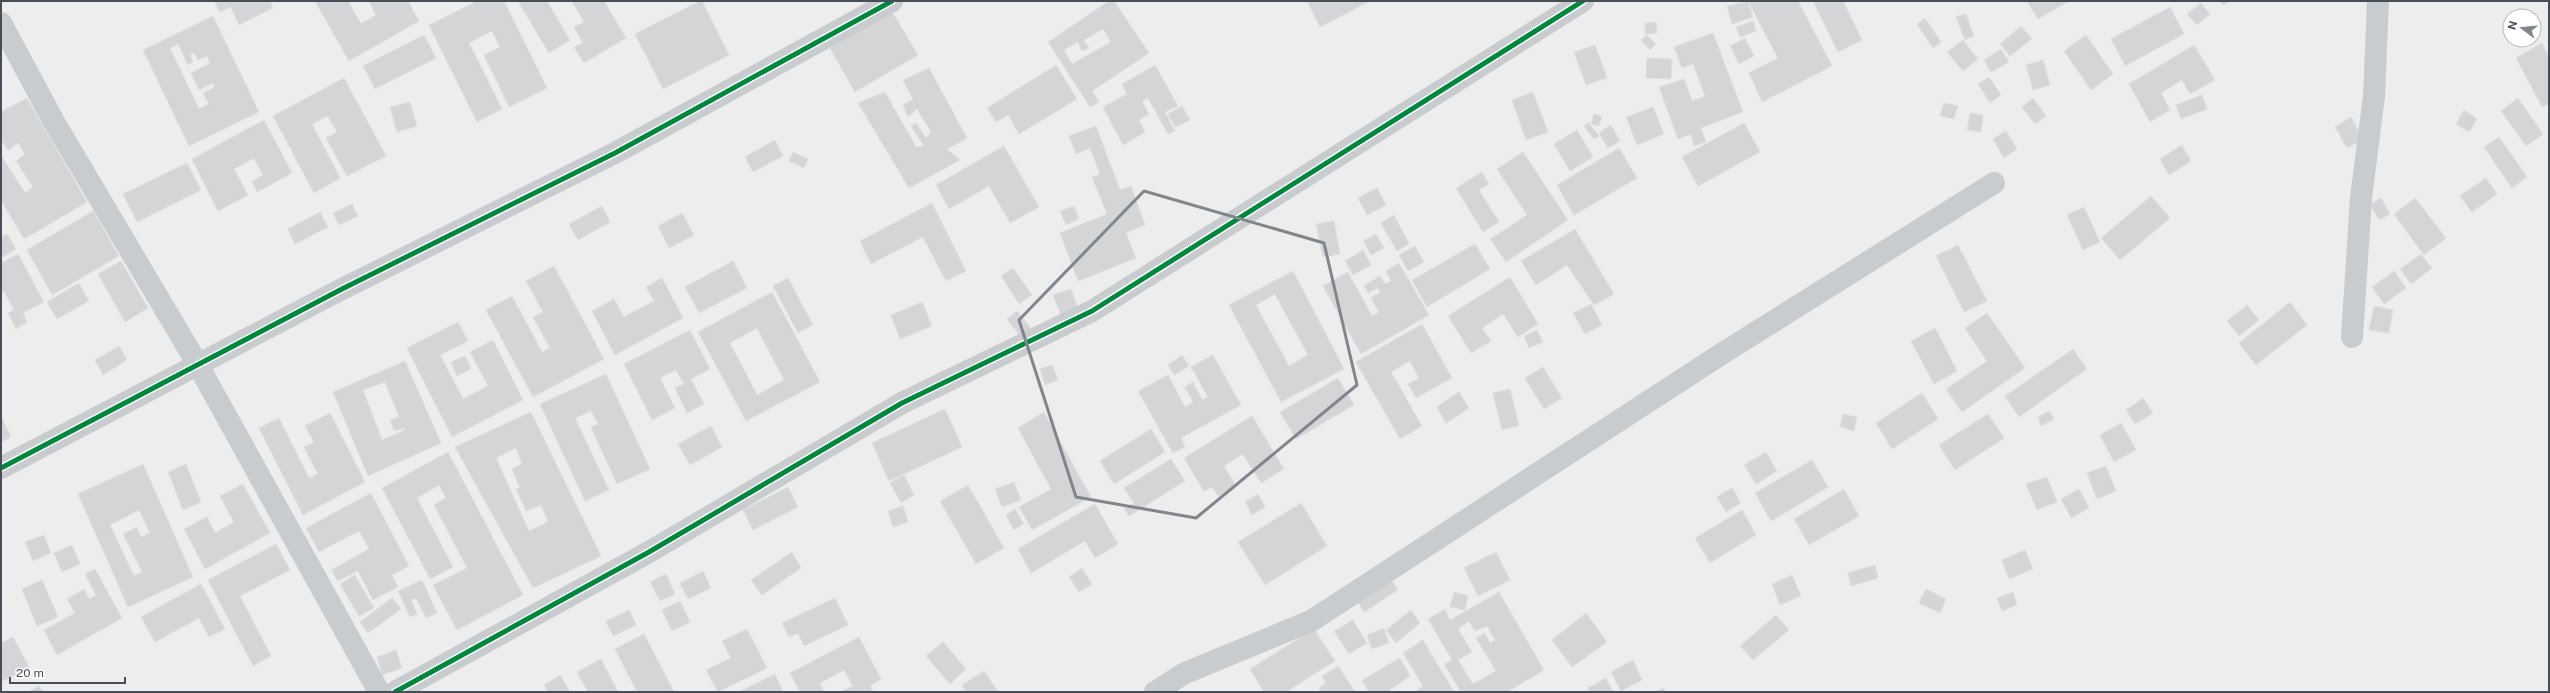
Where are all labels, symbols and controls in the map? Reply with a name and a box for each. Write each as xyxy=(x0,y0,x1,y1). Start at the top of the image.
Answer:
north arrow xyxy=(2502,8,2542,48)
text: N xyxy=(2505,19,2519,31)
scale bar xyxy=(10,659,125,685)
text: 20 m xyxy=(16,666,44,680)

